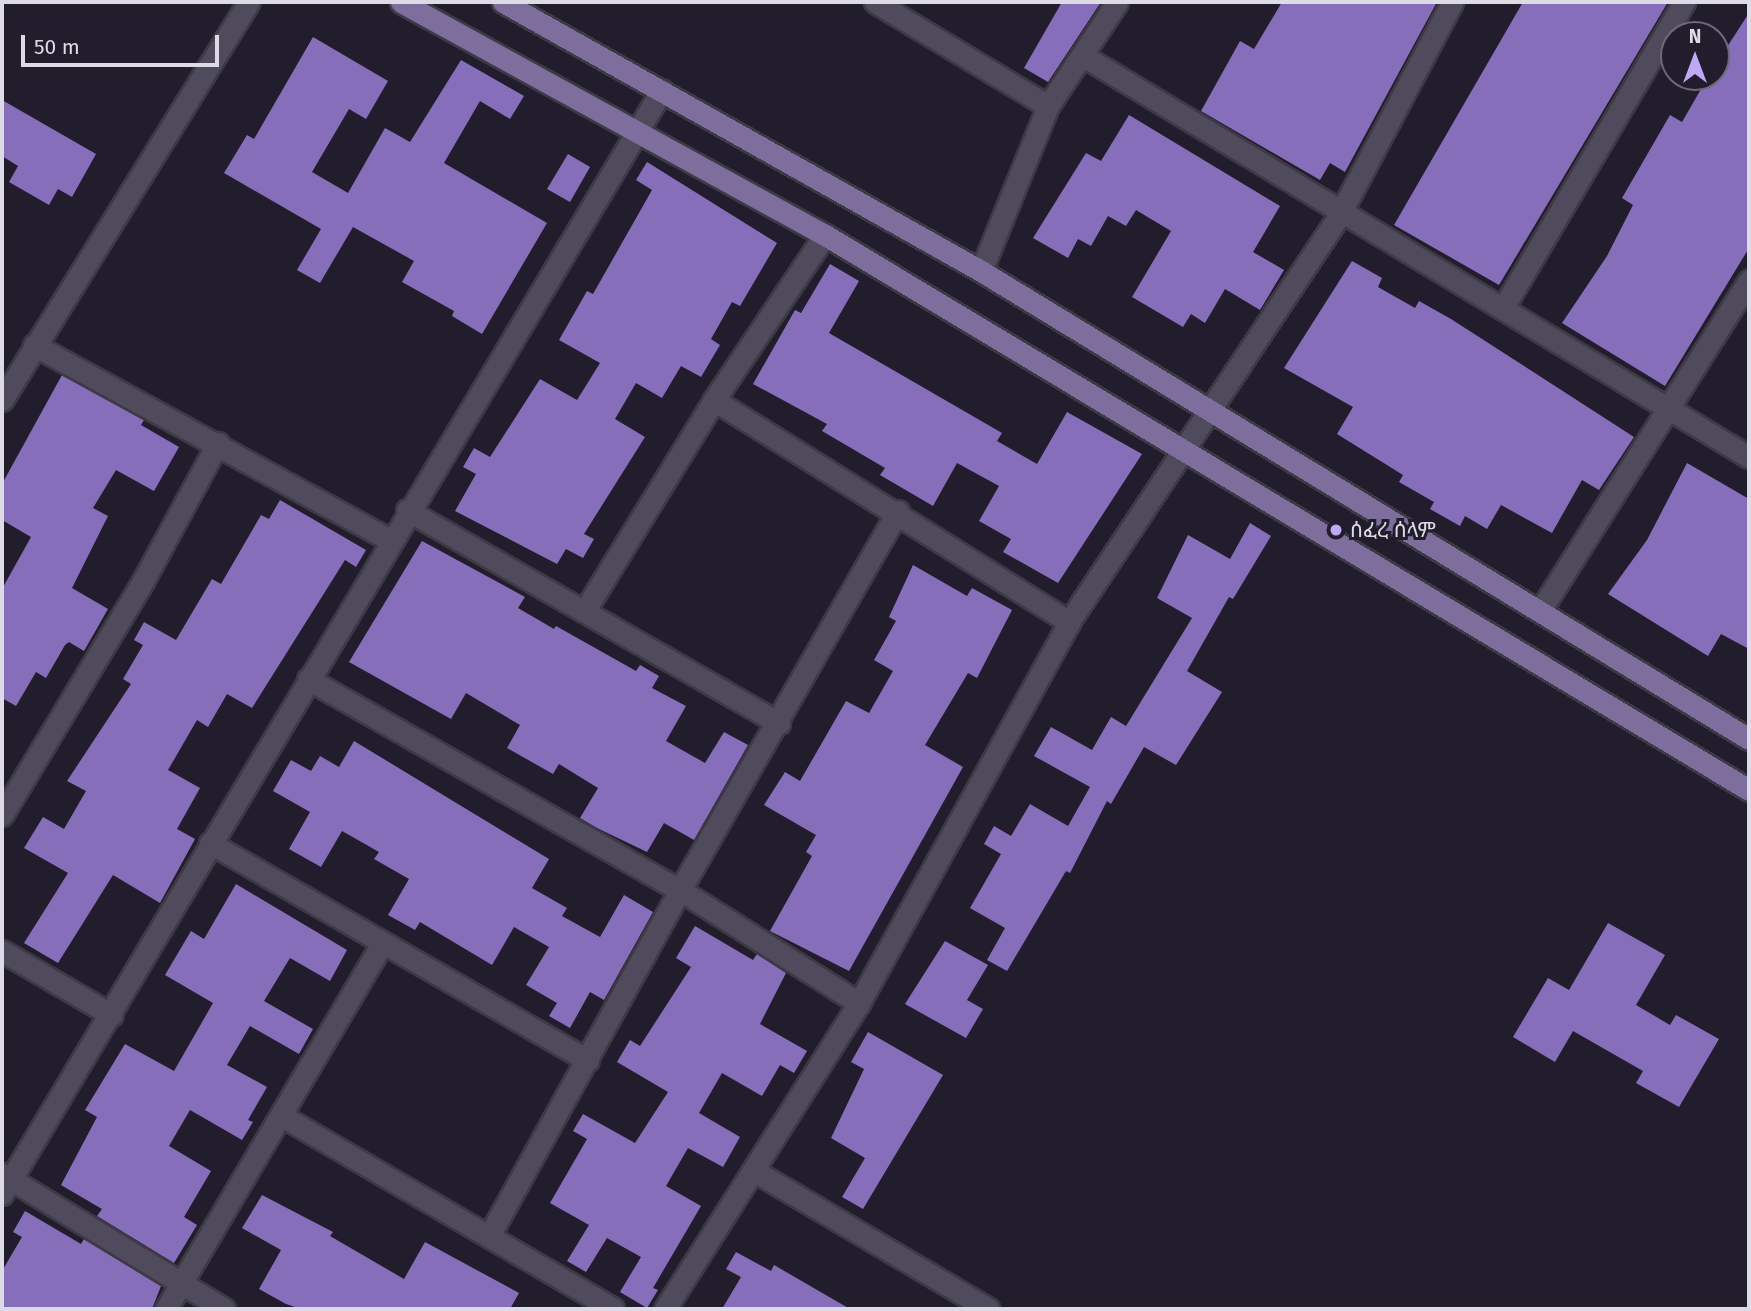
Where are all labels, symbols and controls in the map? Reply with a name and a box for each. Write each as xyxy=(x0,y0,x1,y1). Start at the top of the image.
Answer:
scale bar xyxy=(24,21,222,65)
north arrow xyxy=(1660,21,1730,91)
text: N xyxy=(1689,25,1701,48)
text: 50 m xyxy=(34,34,80,60)
place label: ሰፈረ ሰላም xyxy=(1350,517,1436,543)
marker: ሰፈረ ሰላም xyxy=(1328,522,1344,538)

